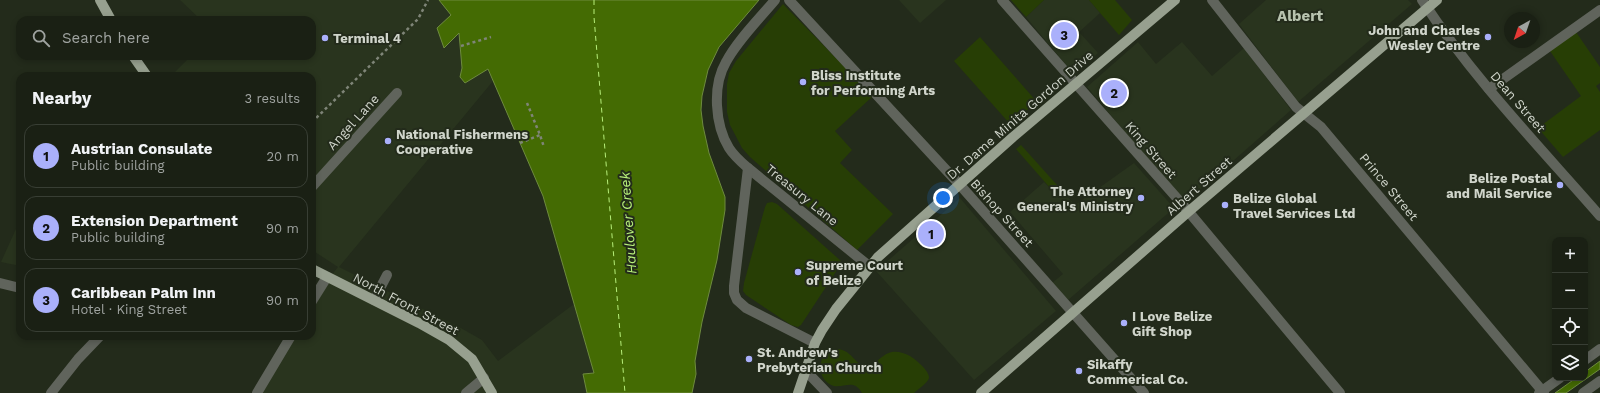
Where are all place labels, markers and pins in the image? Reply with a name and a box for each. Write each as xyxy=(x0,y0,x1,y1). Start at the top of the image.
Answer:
pin: 3 xyxy=(1051,20,1077,50)
place label: John and Charles Wesley Centre xyxy=(1368,23,1480,53)
place label: Terminal 4 xyxy=(333,31,402,46)
marker: John and Charles Wesley Centre xyxy=(1483,32,1493,42)
marker: Terminal 4 xyxy=(320,33,330,43)
place label: Bliss Institute for Performing Arts xyxy=(811,68,935,98)
marker: Bliss Institute for Performing Arts xyxy=(798,77,808,87)
pin: 2 xyxy=(1101,78,1127,108)
place label: National Fishermens Cooperative xyxy=(396,127,528,157)
marker: National Fishermens Cooperative xyxy=(383,136,393,146)
place label: Belize Postal and Mail Service xyxy=(1446,171,1553,201)
marker: Belize Postal and Mail Service xyxy=(1555,180,1565,190)
place label: The Attorney General's Ministry xyxy=(1017,184,1134,214)
place label: Belize Global Travel Services Ltd xyxy=(1233,191,1355,221)
marker: The Attorney General's Ministry xyxy=(1136,193,1146,203)
marker: Belize Global Travel Services Ltd xyxy=(1220,200,1230,210)
pin: 1 xyxy=(918,219,944,249)
place label: Supreme Court of Belize xyxy=(806,258,903,288)
marker: Supreme Court of Belize xyxy=(793,267,803,277)
place label: I Love Belize Gift Shop xyxy=(1132,309,1213,339)
marker: I Love Belize Gift Shop xyxy=(1119,318,1129,328)
place label: St. Andrew's Prebyterian Church xyxy=(757,345,882,375)
marker: St. Andrew's Prebyterian Church xyxy=(744,354,754,364)
place label: Sikaffy Commerical Co. xyxy=(1087,357,1188,387)
marker: Sikaffy Commerical Co. xyxy=(1074,366,1084,376)

